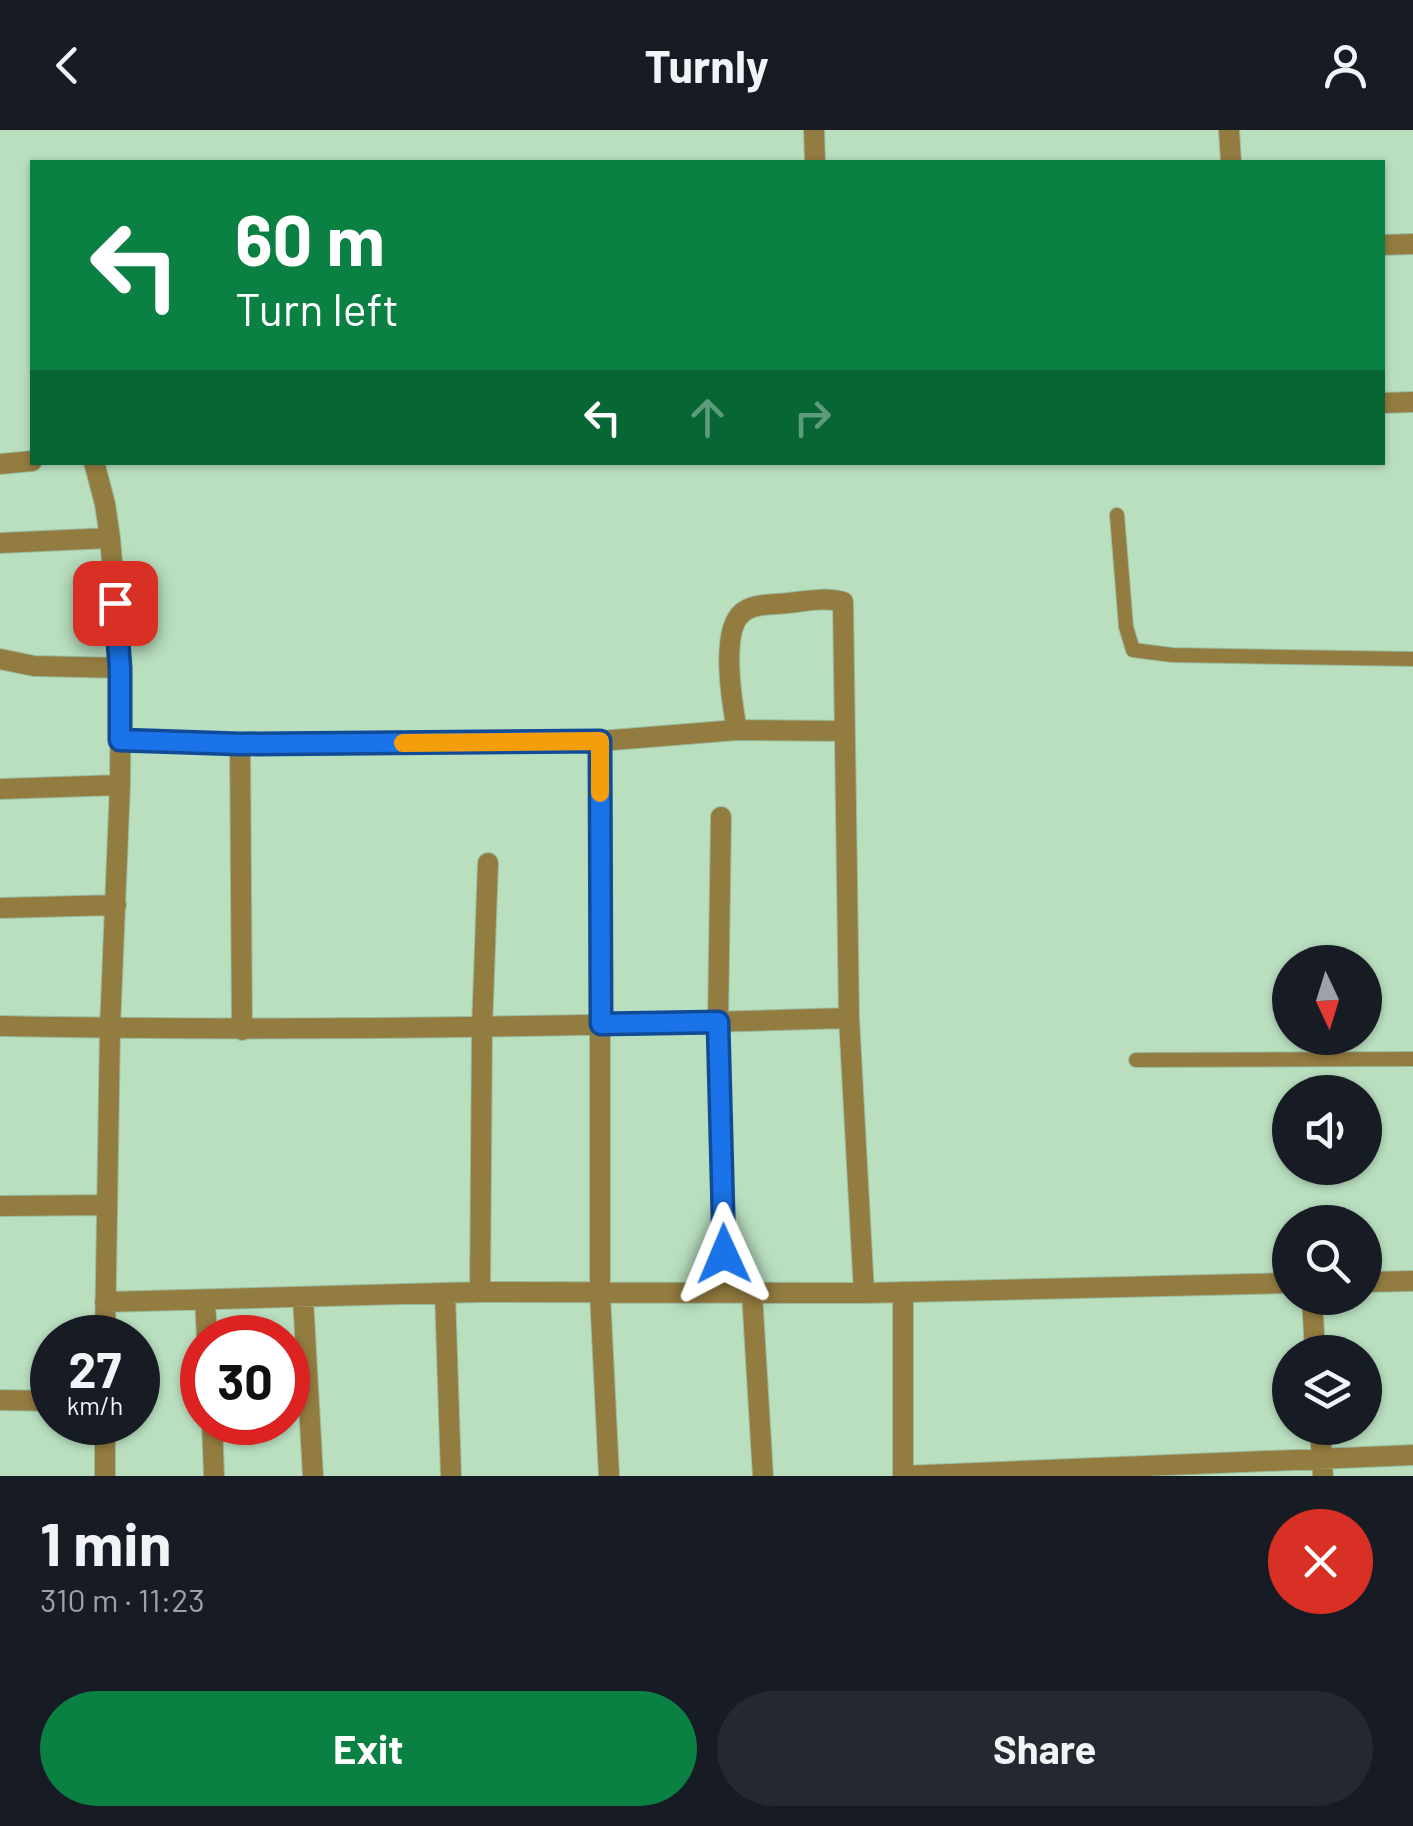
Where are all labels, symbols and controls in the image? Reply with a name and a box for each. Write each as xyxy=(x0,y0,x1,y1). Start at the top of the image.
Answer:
icon: back xyxy=(40,38,95,93)
text: Turnly xyxy=(644,38,769,92)
icon: person xyxy=(1318,38,1373,93)
text: 60 m xyxy=(235,196,385,280)
icon: left xyxy=(70,200,200,330)
text: Turn left xyxy=(235,281,399,335)
icon: left xyxy=(575,390,630,445)
icon: ahead xyxy=(680,390,735,445)
icon: right xyxy=(785,390,840,445)
pin xyxy=(73,561,158,646)
icon: arrive xyxy=(88,576,143,631)
north arrow xyxy=(1272,945,1382,1055)
map controls xyxy=(1272,945,1382,1445)
button: sound xyxy=(1272,1075,1382,1185)
position arrow xyxy=(672,1202,776,1306)
button: search xyxy=(1272,1205,1382,1315)
speed limit sign: 30 xyxy=(180,1315,310,1445)
button: layers xyxy=(1272,1335,1382,1445)
text: 27 xyxy=(69,1338,121,1398)
text: km/h xyxy=(67,1390,123,1420)
text: 1 min xyxy=(40,1506,171,1578)
button: close xyxy=(1268,1509,1373,1614)
text: 310 m · 11:23 xyxy=(40,1580,205,1618)
button: Exit xyxy=(40,1691,697,1806)
button: Share xyxy=(717,1691,1373,1806)

